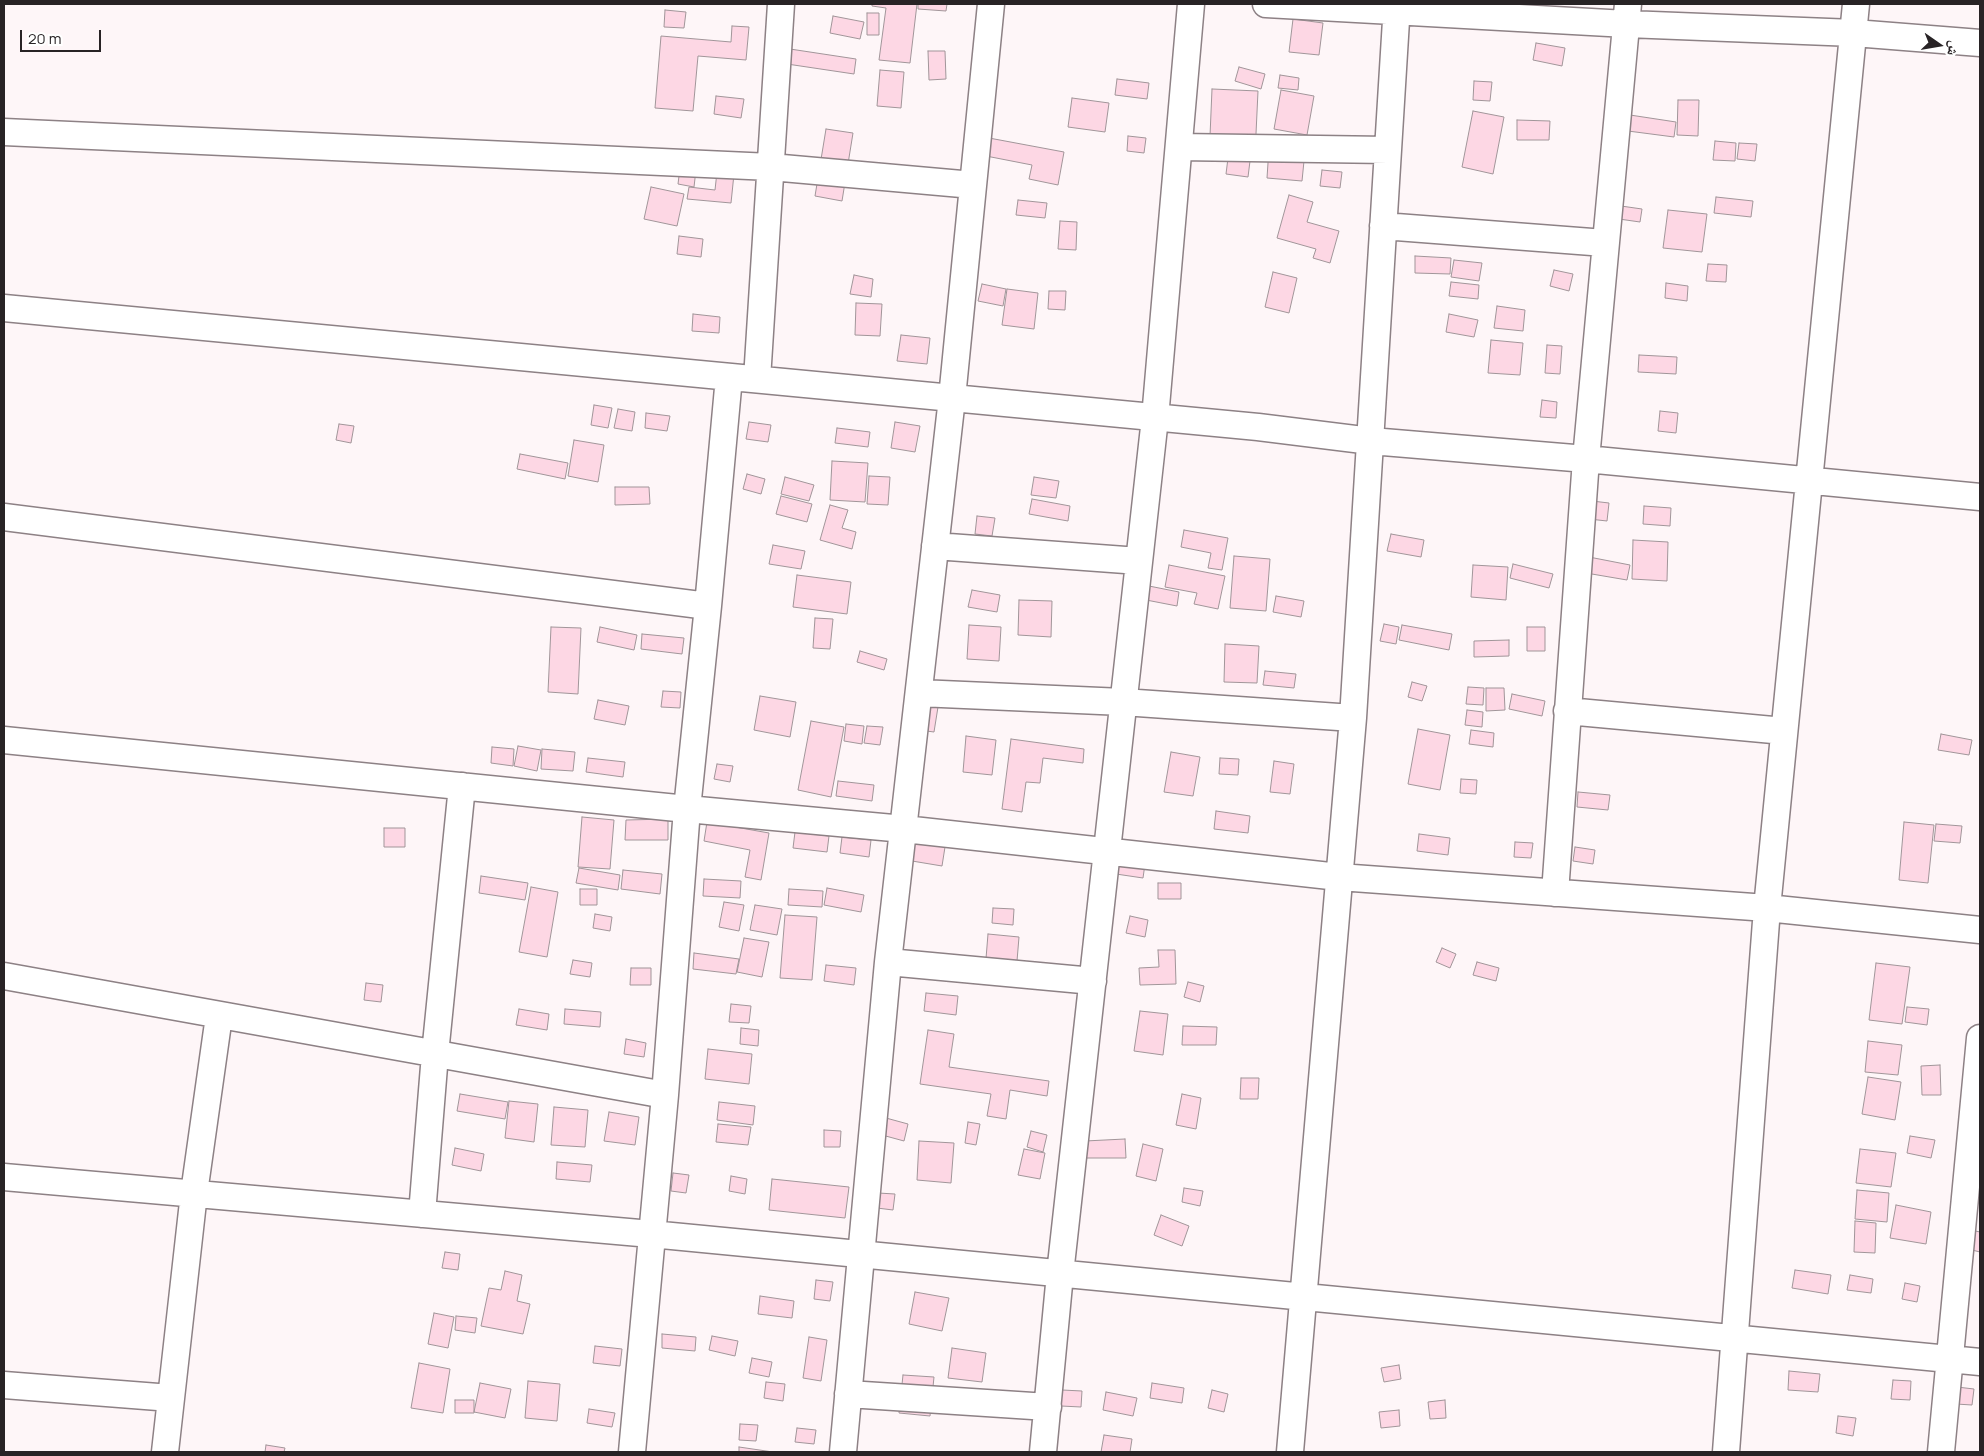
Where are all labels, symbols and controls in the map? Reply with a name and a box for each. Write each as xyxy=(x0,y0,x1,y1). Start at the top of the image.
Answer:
scale bar xyxy=(22,20,104,52)
north arrow xyxy=(1914,20,1964,70)
text: 20 m xyxy=(28,28,61,49)
text: ش xyxy=(1943,39,1965,58)

